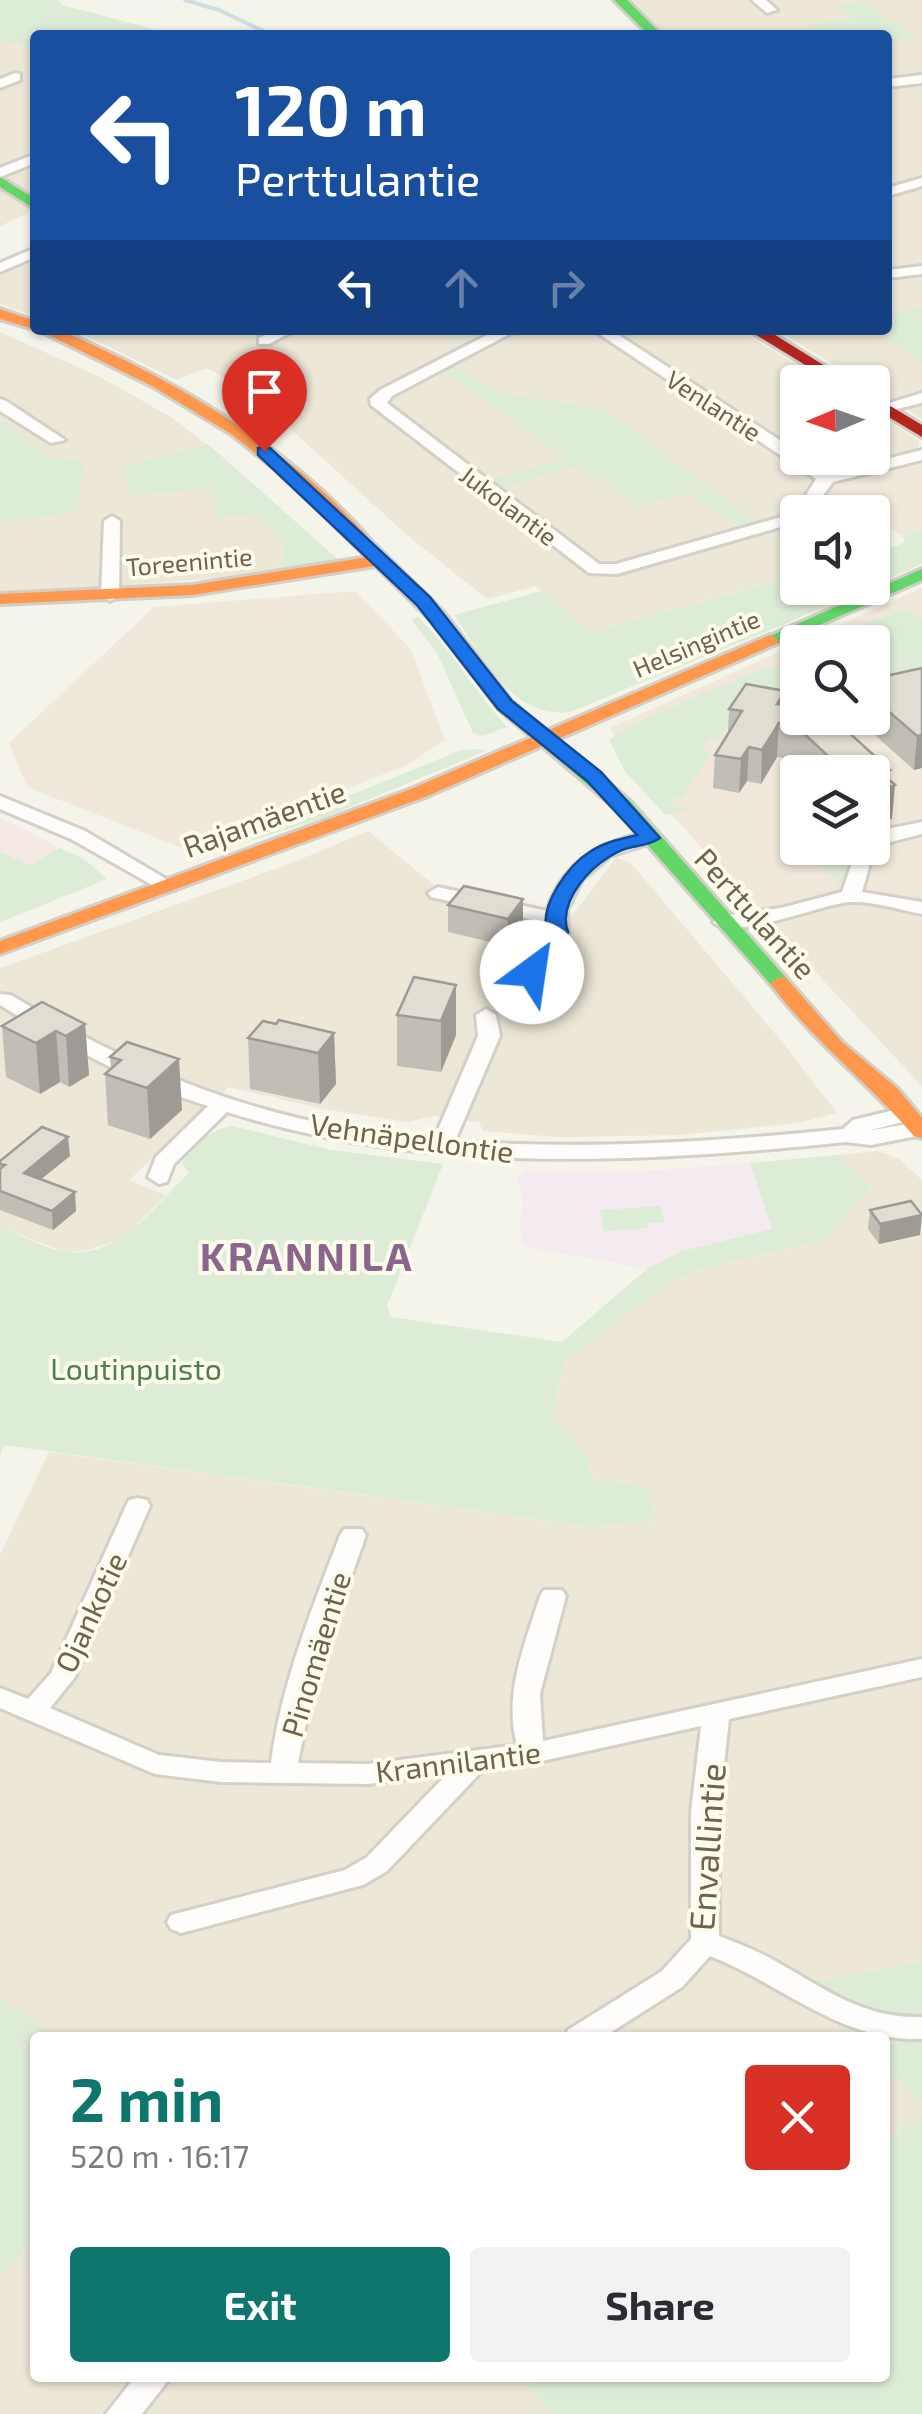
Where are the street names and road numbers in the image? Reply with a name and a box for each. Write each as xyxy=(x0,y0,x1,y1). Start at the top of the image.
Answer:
street label: Venlantie xyxy=(661,363,767,447)
street label: Jukolantie xyxy=(454,459,564,551)
street label: Toreenintie xyxy=(124,541,254,581)
street label: Helsingintie xyxy=(628,603,764,683)
street label: Rajamäentie xyxy=(178,772,350,864)
street label: Perttulantie xyxy=(688,840,824,986)
street label: Vehnäpellontie xyxy=(308,1105,516,1169)
street label: Ojankotie xyxy=(47,1546,133,1678)
street label: Pinomäentie xyxy=(273,1567,357,1741)
street label: Krannilantie xyxy=(373,1733,543,1789)
street label: Envallintie xyxy=(679,1762,733,1932)

